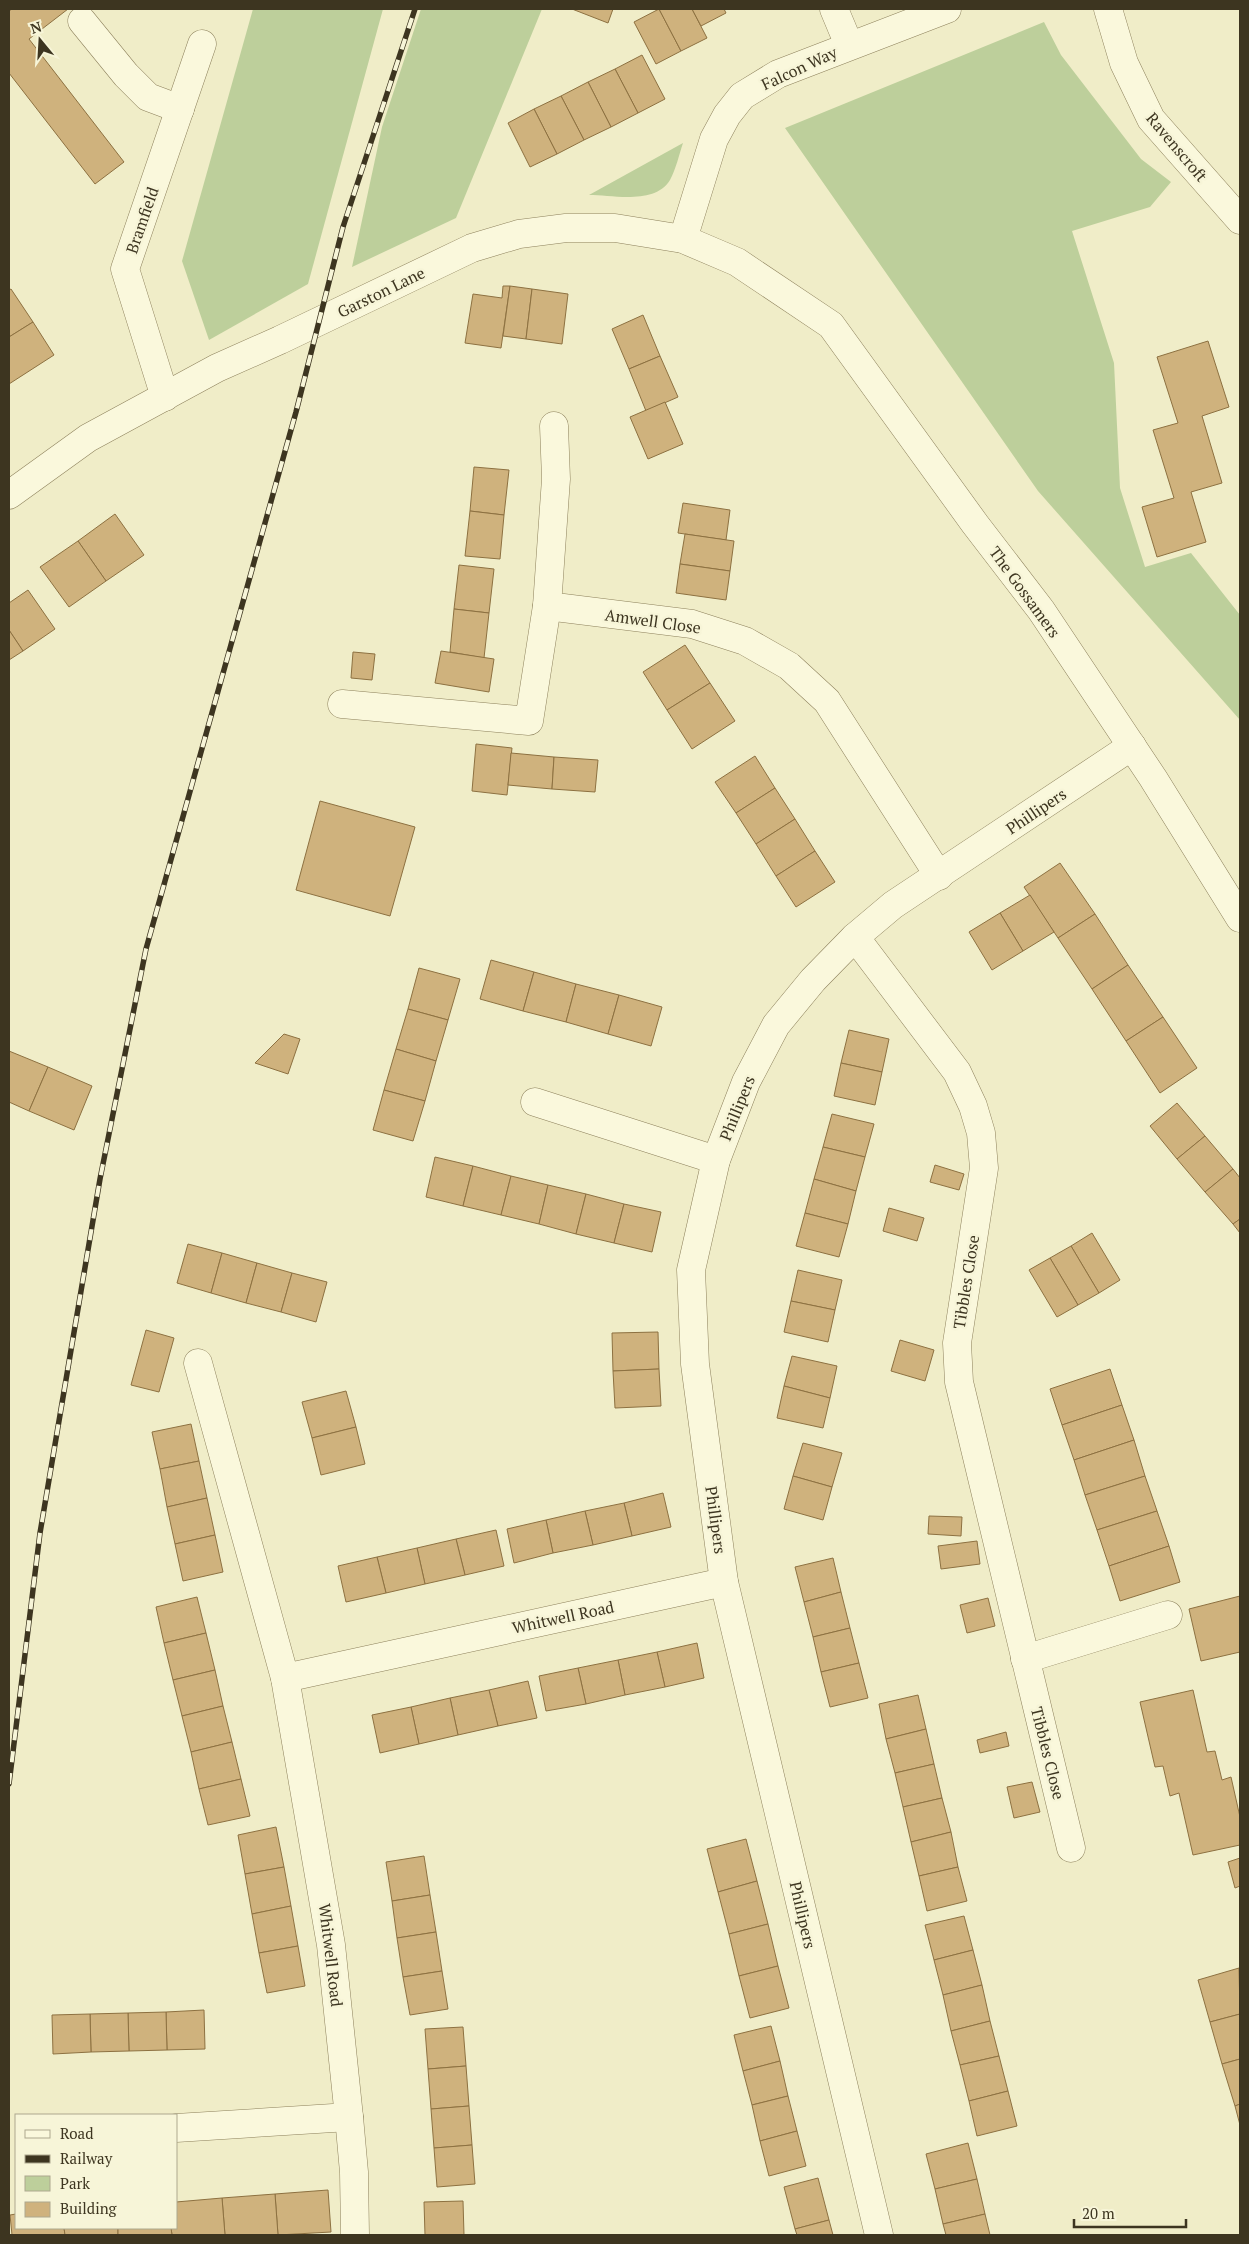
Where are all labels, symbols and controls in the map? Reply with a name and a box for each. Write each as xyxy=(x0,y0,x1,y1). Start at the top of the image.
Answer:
north arrow xyxy=(15,15,65,65)
text: N xyxy=(28,16,44,38)
street label: Falcon Way xyxy=(758,41,841,95)
street label: Ravenscroft xyxy=(1141,108,1213,186)
street label: Bramfield xyxy=(120,184,164,256)
street label: Garston Lane xyxy=(334,261,428,323)
street label: The Gossamers xyxy=(984,542,1066,642)
street label: Amwell Close xyxy=(604,603,702,639)
street label: Phillipers xyxy=(1002,783,1071,839)
street label: Phillipers xyxy=(714,1072,760,1144)
street label: Tibbles Close xyxy=(948,1233,984,1331)
street label: Phillipers xyxy=(700,1485,732,1555)
street label: Whitwell Road xyxy=(510,1595,616,1639)
street label: Tibbles Close xyxy=(1026,1704,1070,1802)
street label: Phillipers xyxy=(785,1879,821,1951)
street label: Whitwell Road xyxy=(314,1902,348,2008)
legend xyxy=(15,2114,178,2229)
text: Road xyxy=(60,2123,93,2143)
text: Railway xyxy=(60,2148,113,2168)
text: Park xyxy=(60,2173,90,2193)
scale bar xyxy=(1074,2196,1186,2228)
text: Building xyxy=(60,2198,118,2218)
text: 20 m xyxy=(1082,2203,1115,2223)

